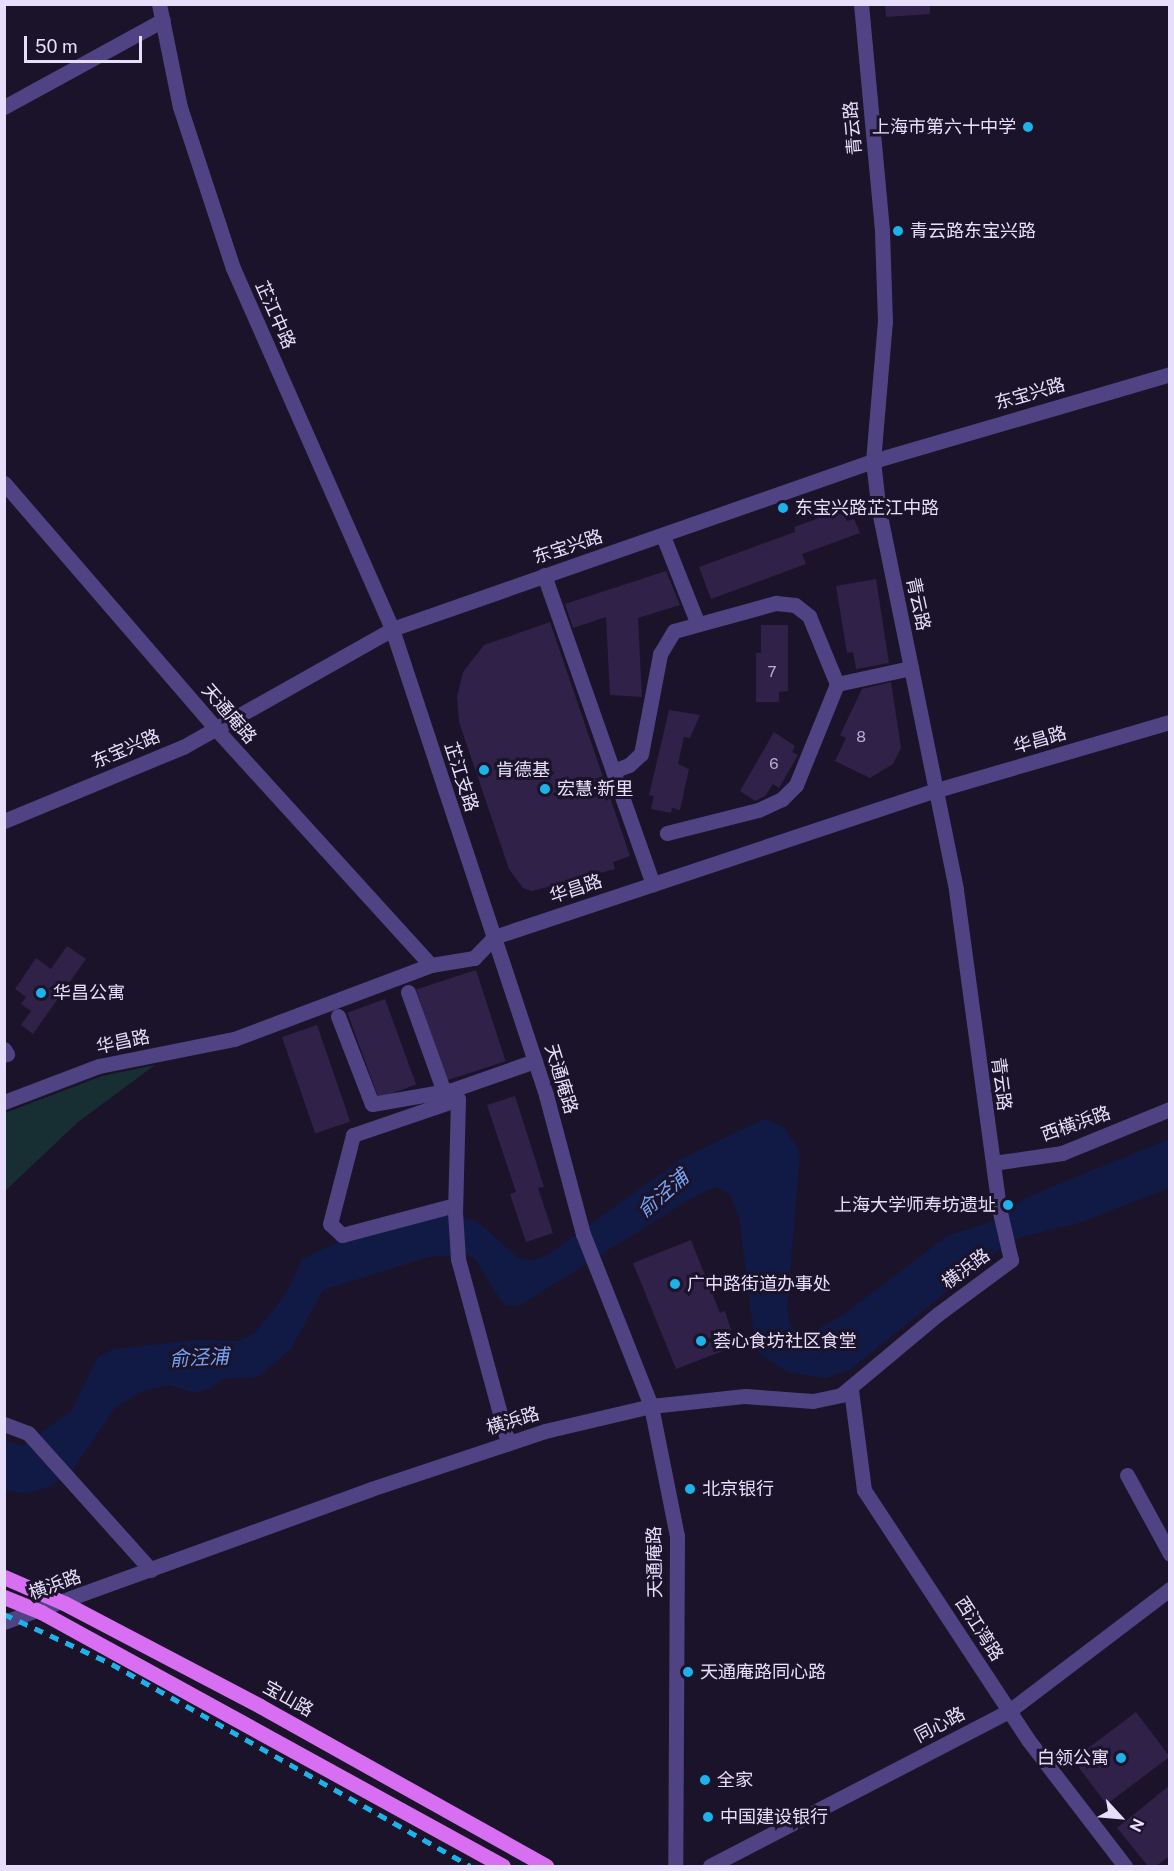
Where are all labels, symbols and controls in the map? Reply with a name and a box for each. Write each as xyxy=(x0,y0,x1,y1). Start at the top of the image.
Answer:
scale bar xyxy=(27,24,146,62)
text: 50 m xyxy=(35,36,78,57)
street label: 青云路 xyxy=(840,100,866,156)
place label: 上海市第六十中学 xyxy=(872,116,1016,138)
marker: 上海市第六十中学 xyxy=(1021,120,1035,134)
place label: 青云路东宝兴路 xyxy=(910,220,1036,242)
marker: 青云路东宝兴路 xyxy=(891,224,905,238)
street label: 芷江中路 xyxy=(250,278,300,352)
street label: 东宝兴路 xyxy=(992,374,1068,414)
place label: 东宝兴路芷江中路 xyxy=(795,497,939,519)
marker: 东宝兴路芷江中路 xyxy=(776,501,790,515)
street label: 东宝兴路 xyxy=(530,526,606,568)
street label: 青云路 xyxy=(902,575,934,633)
house number: 7 xyxy=(767,663,777,681)
street label: 天通庵路 xyxy=(197,680,261,748)
street label: 华昌路 xyxy=(1011,722,1069,758)
street label: 东宝兴路 xyxy=(89,725,163,773)
house number: 8 xyxy=(856,728,866,746)
street label: 芷江支路 xyxy=(440,739,482,815)
house number: 6 xyxy=(769,755,779,773)
place label: 肯德基 xyxy=(496,759,550,781)
marker: 肯德基 xyxy=(477,763,491,777)
place label: 宏慧·新里 xyxy=(557,778,633,800)
marker: 宏慧·新里 xyxy=(538,782,552,796)
street label: 华昌路 xyxy=(547,870,605,908)
place label: 华昌公寓 xyxy=(53,982,125,1004)
marker: 华昌公寓 xyxy=(34,986,48,1000)
street label: 华昌路 xyxy=(94,1026,152,1058)
street label: 天通庵路 xyxy=(540,1041,582,1117)
street label: 青云路 xyxy=(987,1056,1015,1112)
street label: 西横浜路 xyxy=(1038,1102,1114,1146)
water label: 俞泾浦 xyxy=(632,1165,694,1223)
place label: 上海大学师寿坊遗址 xyxy=(834,1194,996,1216)
marker: 上海大学师寿坊遗址 xyxy=(1001,1198,1015,1212)
street label: 横浜路 xyxy=(938,1244,994,1294)
place label: 广中路街道办事处 xyxy=(687,1273,831,1295)
marker: 广中路街道办事处 xyxy=(668,1277,682,1291)
place label: 荟心食坊社区食堂 xyxy=(713,1330,857,1352)
marker: 荟心食坊社区食堂 xyxy=(694,1334,708,1348)
water label: 俞泾浦 xyxy=(168,1344,230,1372)
street label: 横浜路 xyxy=(484,1403,542,1439)
place label: 北京银行 xyxy=(702,1478,774,1500)
marker: 北京银行 xyxy=(683,1482,697,1496)
street label: 天通庵路 xyxy=(644,1526,666,1598)
street label: 横浜路 xyxy=(26,1566,84,1604)
street label: 西江湾路 xyxy=(950,1593,1008,1665)
place label: 天通庵路同心路 xyxy=(700,1661,826,1683)
marker: 天通庵路同心路 xyxy=(681,1665,695,1679)
street label: 宝山路 xyxy=(259,1676,317,1722)
street label: 同心路 xyxy=(911,1703,969,1747)
place label: 白领公寓 xyxy=(1037,1747,1109,1769)
marker: 白领公寓 xyxy=(1114,1751,1128,1765)
place label: 全家 xyxy=(717,1769,753,1791)
marker: 全家 xyxy=(698,1773,712,1787)
north arrow xyxy=(1090,1787,1150,1847)
place label: 中国建设银行 xyxy=(720,1806,828,1828)
marker: 中国建设银行 xyxy=(701,1810,715,1824)
text: N xyxy=(1125,1815,1148,1835)

